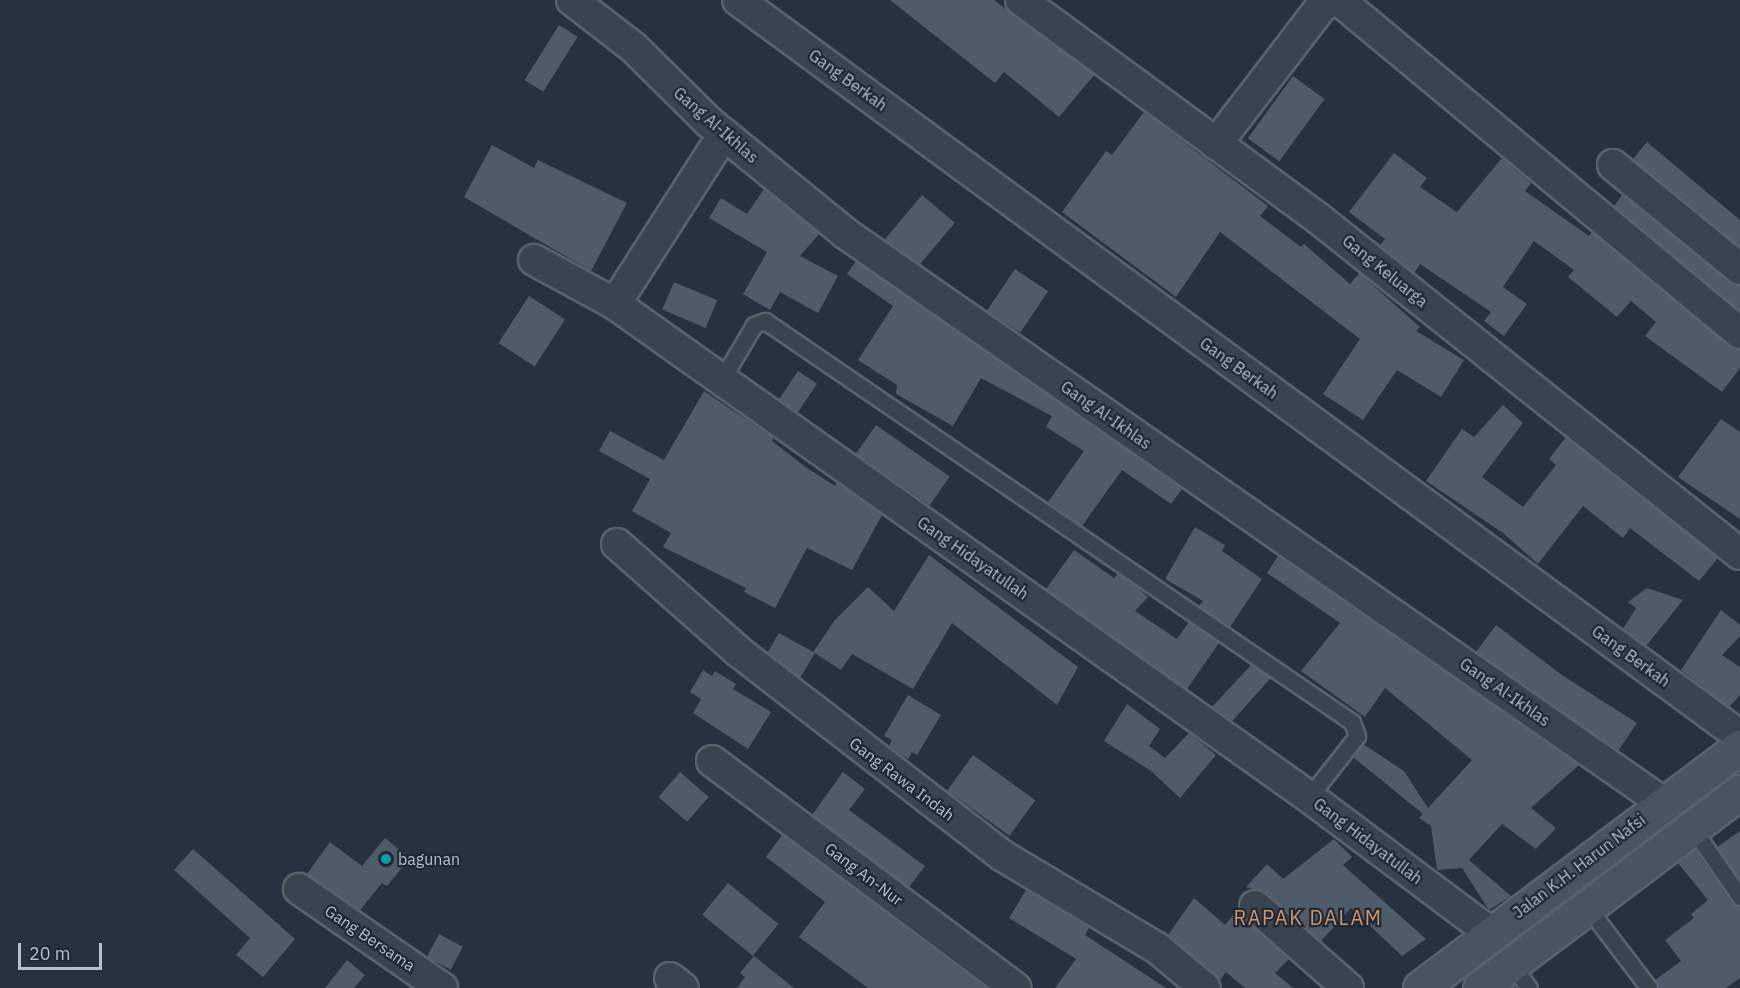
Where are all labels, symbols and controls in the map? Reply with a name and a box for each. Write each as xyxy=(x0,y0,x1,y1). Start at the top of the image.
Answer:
street label: Gang Berkah xyxy=(805,45,891,115)
street label: Gang Al-Ikhlas xyxy=(670,83,762,167)
street label: Gang Keluarga xyxy=(1339,231,1431,311)
street label: Gang Berkah xyxy=(1196,333,1282,403)
street label: Gang Al-Ikhlas xyxy=(1057,377,1155,453)
street label: Gang Hidayatullah xyxy=(914,512,1032,604)
street label: Gang Berkah xyxy=(1588,621,1674,691)
street label: Gang Al-Ikhlas xyxy=(1456,654,1554,730)
street label: Gang Rawa Indah xyxy=(846,733,958,825)
street label: Gang Hidayatullah xyxy=(1310,794,1426,888)
street label: Jalan K.H. Harun Nafsi xyxy=(1509,810,1649,922)
street label: Gang An-Nur xyxy=(821,838,907,910)
place label: bagunan xyxy=(398,849,460,869)
marker: bagunan xyxy=(379,852,393,866)
street label: Gang Bersama xyxy=(321,901,419,975)
district label: RAPAK DALAM xyxy=(1233,905,1383,929)
scale bar xyxy=(21,931,105,969)
text: 20 m xyxy=(29,942,71,965)

